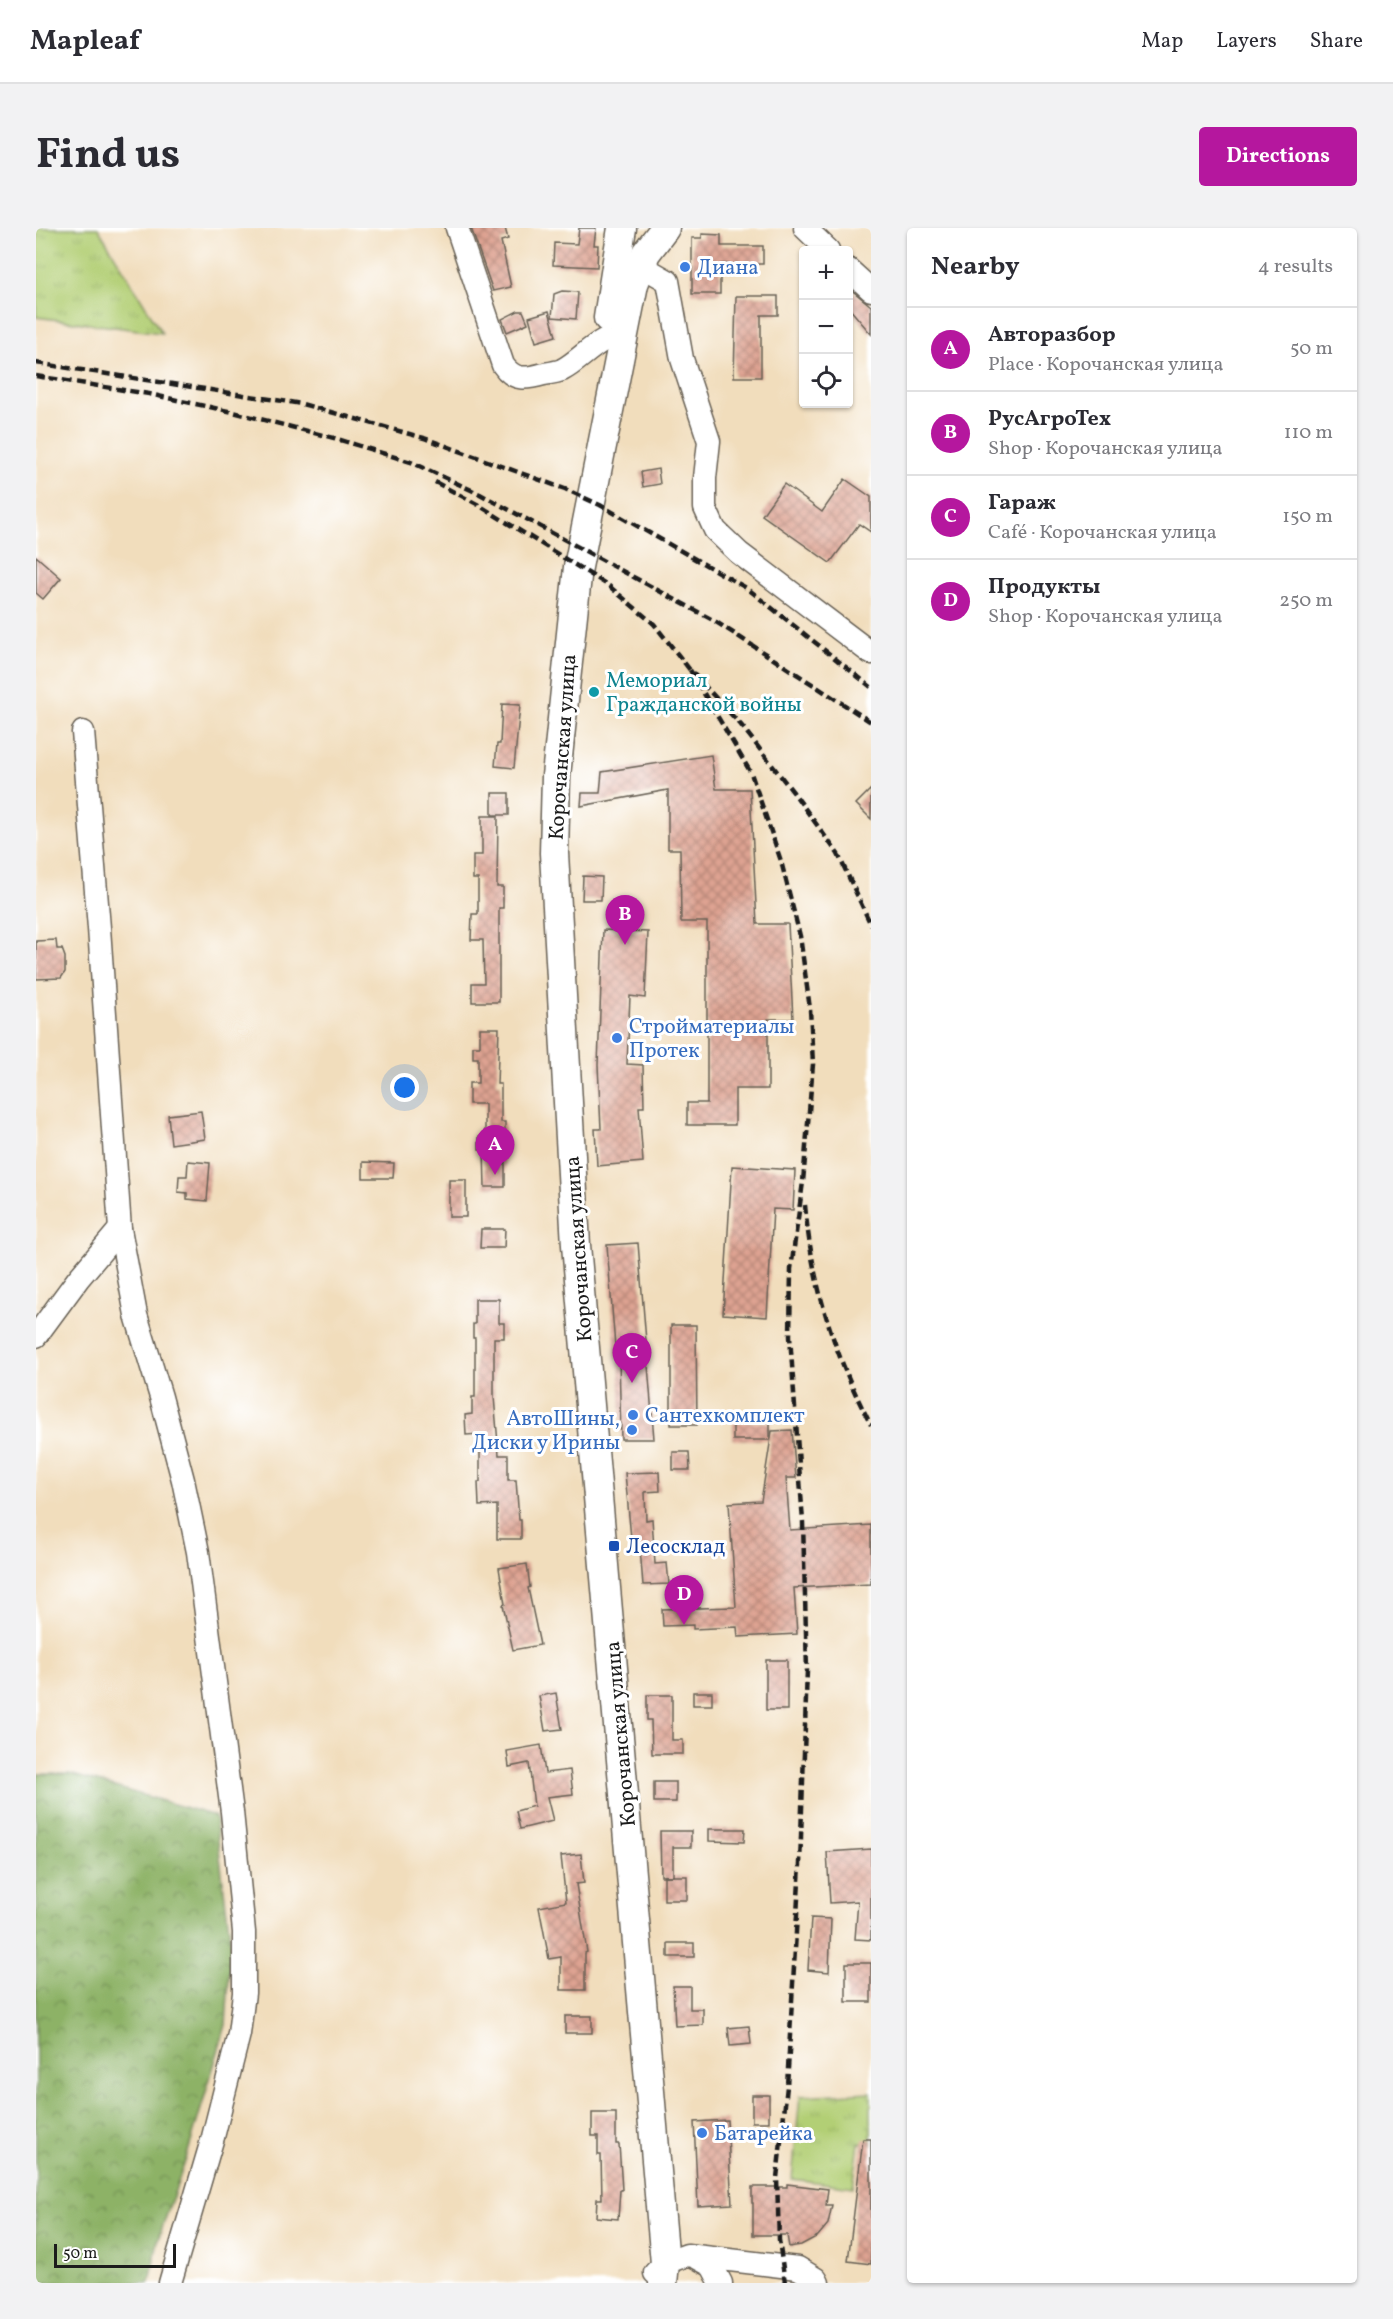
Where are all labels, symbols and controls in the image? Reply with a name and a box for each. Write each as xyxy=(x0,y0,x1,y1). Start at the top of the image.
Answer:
text: Mapleaf xyxy=(30,22,140,61)
text: Map xyxy=(1141,27,1183,56)
text: Layers xyxy=(1216,27,1277,56)
text: Share xyxy=(1310,27,1363,56)
text: Find us xyxy=(36,127,180,186)
button: Directions xyxy=(1199,127,1357,186)
map controls xyxy=(799,246,853,408)
button: + xyxy=(799,246,853,300)
text: Nearby xyxy=(931,249,1020,285)
text: 4 results xyxy=(1258,253,1333,281)
place label: Диана xyxy=(697,254,759,283)
marker: Диана xyxy=(678,260,692,274)
button: − xyxy=(799,300,853,354)
text: Авторазбор xyxy=(988,320,1116,351)
text: A xyxy=(943,335,958,363)
text: 50 m xyxy=(1290,335,1333,363)
text: Place · Корочанская улица xyxy=(988,351,1223,379)
button: locate xyxy=(799,354,853,408)
text: РусАгроТех xyxy=(988,404,1111,435)
text: B xyxy=(944,419,957,447)
text: 110 m xyxy=(1284,419,1333,447)
text: Shop · Корочанская улица xyxy=(988,435,1222,463)
text: Гараж xyxy=(988,488,1056,519)
text: C xyxy=(944,503,957,531)
text: 150 m xyxy=(1282,503,1333,531)
text: Café · Корочанская улица xyxy=(988,519,1217,547)
text: Продукты xyxy=(988,572,1100,603)
text: D xyxy=(943,587,958,615)
text: 250 m xyxy=(1279,587,1333,615)
text: Shop · Корочанская улица xyxy=(988,603,1222,631)
street label: Корочанская улица xyxy=(543,653,584,841)
place label: Мемориал Гражданской войны xyxy=(606,667,802,720)
marker: Мемориал Гражданской войны xyxy=(587,685,601,699)
pin: B xyxy=(606,896,644,945)
place label: Стройматериалы Протек xyxy=(629,1013,795,1066)
marker: Стройматериалы Протек xyxy=(610,1031,624,1045)
your location xyxy=(390,1073,419,1102)
pin: A xyxy=(476,1126,514,1175)
street label: Корочанская улица xyxy=(559,1155,600,1343)
pin: C xyxy=(612,1334,652,1383)
place label: Сантехкомплект xyxy=(645,1402,805,1431)
place label: АвтоШины, Диски у Ирины xyxy=(472,1405,620,1458)
marker: Сантехкомплект xyxy=(626,1408,640,1422)
marker: АвтоШины, Диски у Ирины xyxy=(625,1423,639,1437)
place label: Лесосклад xyxy=(626,1533,725,1562)
marker: Лесосклад xyxy=(607,1539,621,1553)
pin: D xyxy=(664,1576,704,1625)
street label: Корочанская улица xyxy=(599,1640,644,1828)
place label: Батарейка xyxy=(714,2120,813,2149)
marker: Батарейка xyxy=(695,2126,709,2140)
scale bar xyxy=(54,2241,176,2268)
text: 50 m xyxy=(63,2243,97,2265)

